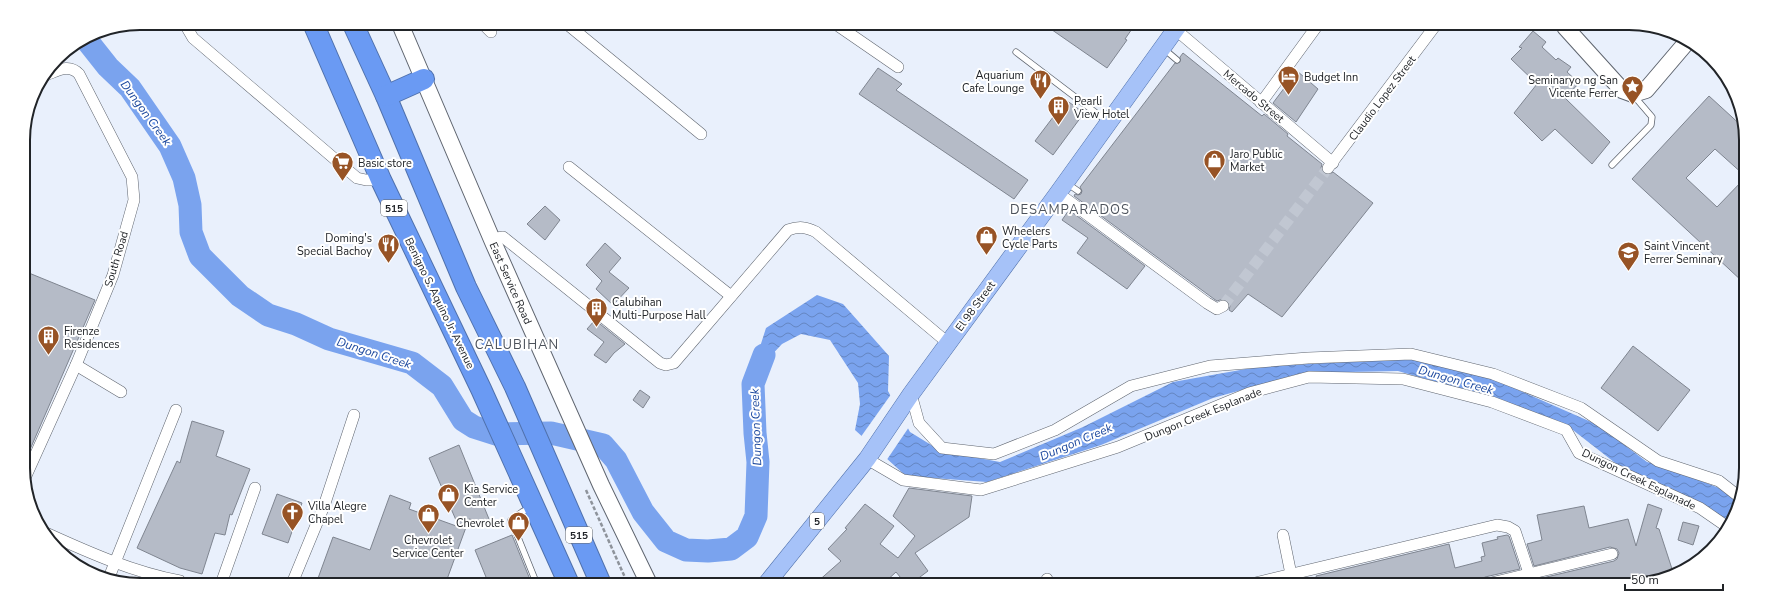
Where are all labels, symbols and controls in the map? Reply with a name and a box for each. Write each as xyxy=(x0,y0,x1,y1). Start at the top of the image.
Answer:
street label: Claudio Lopez Street xyxy=(1345,53,1419,144)
hotel icon: Budget Inn xyxy=(1276,64,1302,97)
street label: Mercado Street xyxy=(1220,66,1287,126)
place label: Aquarium Cafe Lounge xyxy=(962,68,1024,96)
restaurant icon: Aquarium Cafe Lounge xyxy=(1027,68,1053,101)
place label: Budget Inn xyxy=(1304,70,1358,85)
place label: Seminaryo ng San Vicente Ferrer xyxy=(1528,73,1618,101)
place icon: Seminaryo ng San Vicente Ferrer xyxy=(1620,73,1646,106)
water label: Dungon Creek xyxy=(117,77,176,150)
building icon: Pearli View Hotel xyxy=(1046,94,1072,127)
place label: Pearli View Hotel xyxy=(1073,94,1130,122)
shop icon: Jaro Public Market xyxy=(1201,147,1227,180)
place label: Jaro Public Market xyxy=(1229,147,1283,175)
supermarket icon: Basic store xyxy=(329,150,355,183)
place label: Basic store xyxy=(358,156,412,171)
road number: 515 xyxy=(381,200,407,216)
district label: DESAMPARADOS xyxy=(1010,201,1130,219)
shop icon: Wheelers Cycle Parts xyxy=(974,224,1000,257)
place label: Wheelers Cycle Parts xyxy=(1002,224,1058,252)
street label: South Road xyxy=(101,229,132,289)
place label: Doming's Special Bachoy xyxy=(297,231,372,259)
restaurant icon: Doming's Special Bachoy xyxy=(375,231,401,264)
street label: Benigno S. Aquino Jr. Avenue xyxy=(401,235,478,371)
school or university icon: Saint Vincent Ferrer Seminary xyxy=(1615,239,1641,272)
place label: Saint Vincent Ferrer Seminary xyxy=(1644,239,1723,267)
street label: East Service Road xyxy=(486,240,535,327)
street label: El 98 Street xyxy=(952,278,999,334)
building icon: Calubihan Multi-Purpose Hall xyxy=(584,295,610,328)
place label: Calubihan Multi-Purpose Hall xyxy=(612,295,707,323)
building icon: Firenze Residences xyxy=(35,324,61,357)
place label: Firenze Residences xyxy=(64,324,120,352)
water label: Dungon Creek xyxy=(335,333,414,373)
district label: CALUBIHAN xyxy=(475,336,559,354)
water label: Dungon Creek xyxy=(1417,362,1496,399)
street label: Dungon Creek Esplanade xyxy=(1142,384,1264,445)
water label: Dungon Creek xyxy=(747,387,765,466)
water label: Dungon Creek xyxy=(1037,419,1116,464)
street label: Dungon Creek Esplanade xyxy=(1579,445,1698,514)
shop icon: Kia Service Center xyxy=(436,482,462,515)
place label: Kia Service Center xyxy=(464,482,518,510)
church icon: Villa Alegre Chapel xyxy=(280,499,306,532)
place label: Villa Alegre Chapel xyxy=(307,499,367,527)
shop icon: Chevrolet Service Center xyxy=(415,501,441,534)
shop icon: Chevrolet xyxy=(506,510,532,543)
road number: 5 xyxy=(810,513,824,529)
place label: Chevrolet xyxy=(456,516,504,531)
road number: 515 xyxy=(566,527,592,543)
place label: Chevrolet Service Center xyxy=(392,533,464,561)
scale bar xyxy=(1625,566,1723,592)
text: 50 m xyxy=(1631,572,1659,588)

